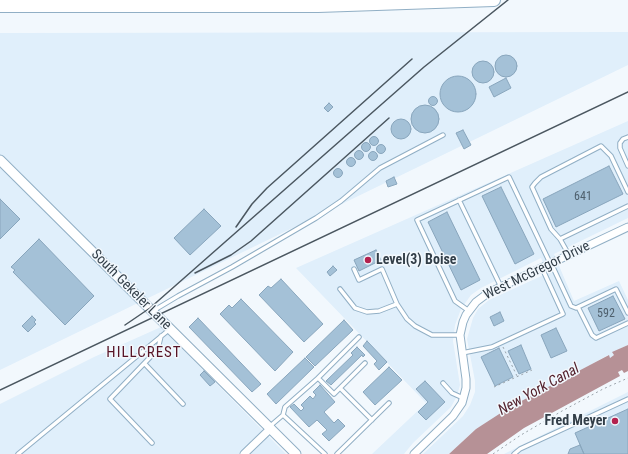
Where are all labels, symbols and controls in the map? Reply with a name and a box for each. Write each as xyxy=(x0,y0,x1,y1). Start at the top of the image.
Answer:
house number: 641 xyxy=(574,190,592,204)
street label: West McGregor Drive xyxy=(481,238,593,304)
street label: South Gekeler Lane xyxy=(87,246,175,334)
place label: Level(3) Boise xyxy=(376,252,456,268)
marker: Level(3) Boise xyxy=(363,255,373,265)
house number: 592 xyxy=(597,307,615,321)
district label: HILLCREST xyxy=(106,344,182,362)
water label: New York Canal xyxy=(495,360,583,420)
place label: Fred Meyer xyxy=(544,413,607,429)
marker: Fred Meyer xyxy=(610,416,620,426)

